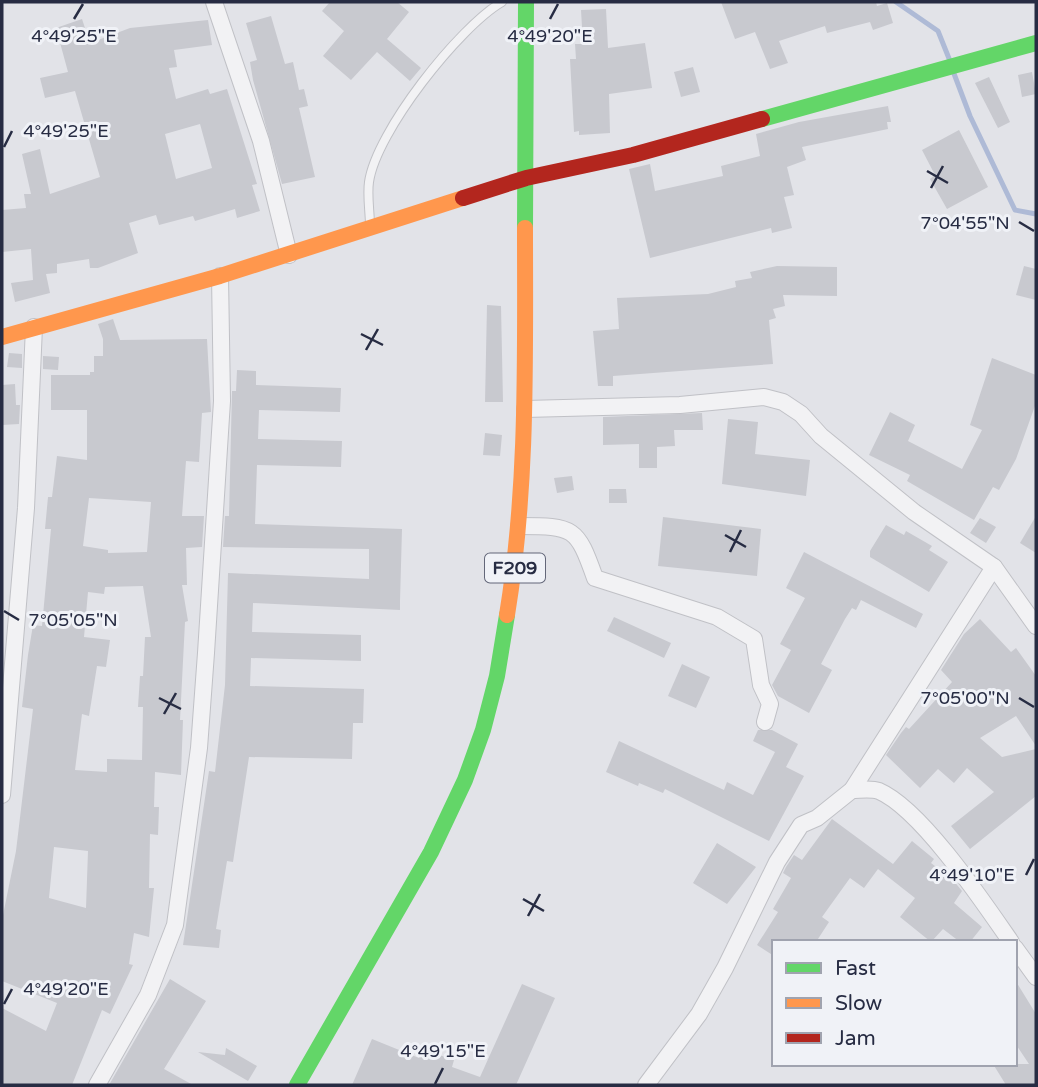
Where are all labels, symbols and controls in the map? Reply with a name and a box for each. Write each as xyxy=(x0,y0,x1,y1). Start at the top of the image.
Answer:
text: 4°49'25"E xyxy=(31,25,117,47)
text: 4°49'20"E xyxy=(507,25,593,47)
text: 4°49'25"E xyxy=(23,120,109,142)
text: 7°04'55"N xyxy=(920,212,1010,234)
road number: F209 xyxy=(485,554,545,582)
text: 7°05'05"N xyxy=(28,609,118,631)
text: 7°05'00"N xyxy=(920,687,1010,709)
text: 4°49'10"E xyxy=(929,864,1015,886)
legend xyxy=(772,940,1017,1066)
text: Fast xyxy=(835,956,876,981)
text: 4°49'20"E xyxy=(23,978,109,1000)
text: Slow xyxy=(835,991,883,1016)
text: Jam xyxy=(835,1026,876,1051)
text: 4°49'15"E xyxy=(400,1040,486,1062)

